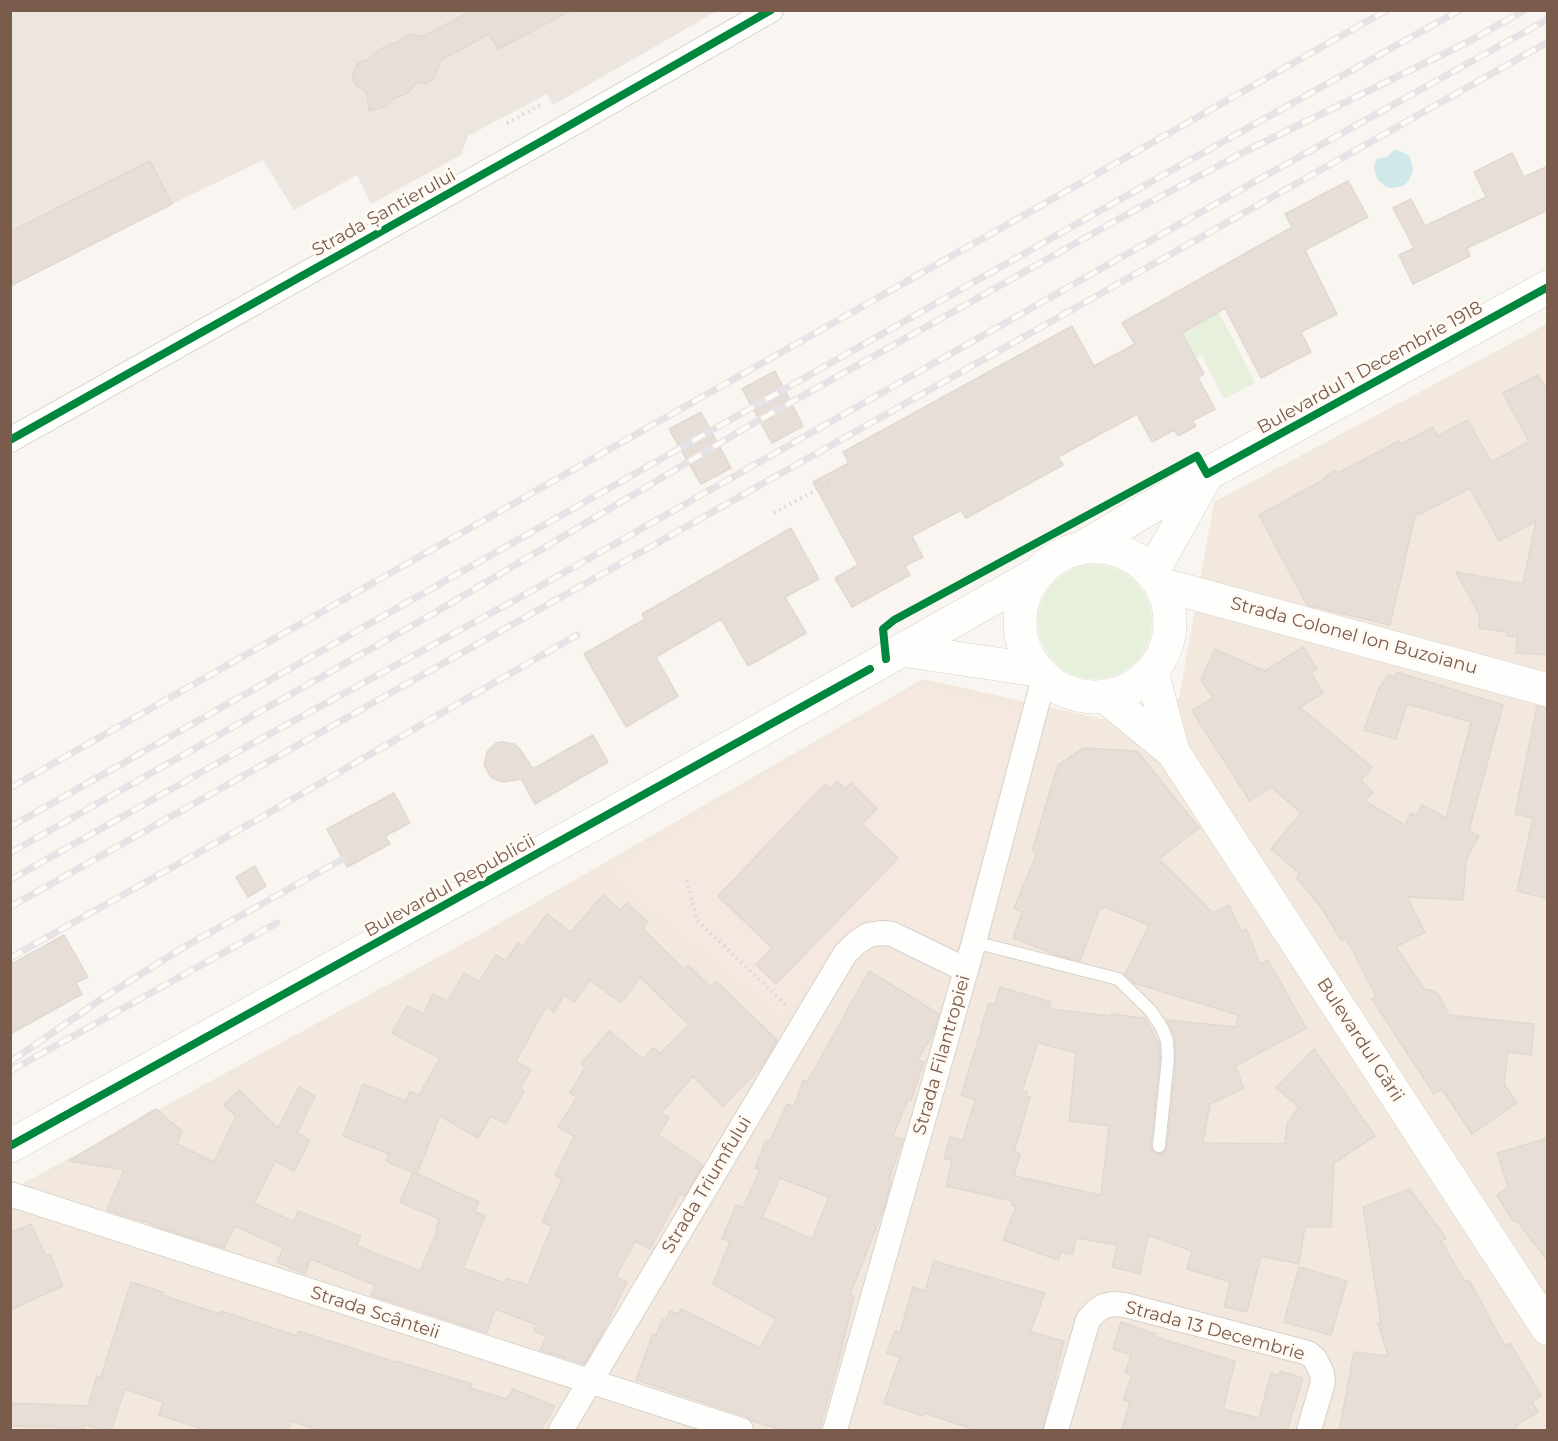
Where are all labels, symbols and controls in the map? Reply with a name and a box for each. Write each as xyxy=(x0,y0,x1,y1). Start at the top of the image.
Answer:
street label: Strada Șantierului xyxy=(308,165,460,261)
street label: Bulevardul 1 Decembrie 1918 xyxy=(1254,297,1486,439)
street label: Strada Colonel Ion Buzoianu xyxy=(1228,593,1480,679)
street label: Bulevardul Republicii xyxy=(361,830,539,942)
street label: Strada Filantropiei xyxy=(909,973,975,1137)
street label: Bulevardul Gării xyxy=(1312,974,1408,1106)
street label: Strada Triumfului xyxy=(658,1112,756,1258)
street label: Strada Scânteii xyxy=(308,1282,442,1344)
street label: Strada 13 Decembrie xyxy=(1123,1297,1307,1365)

